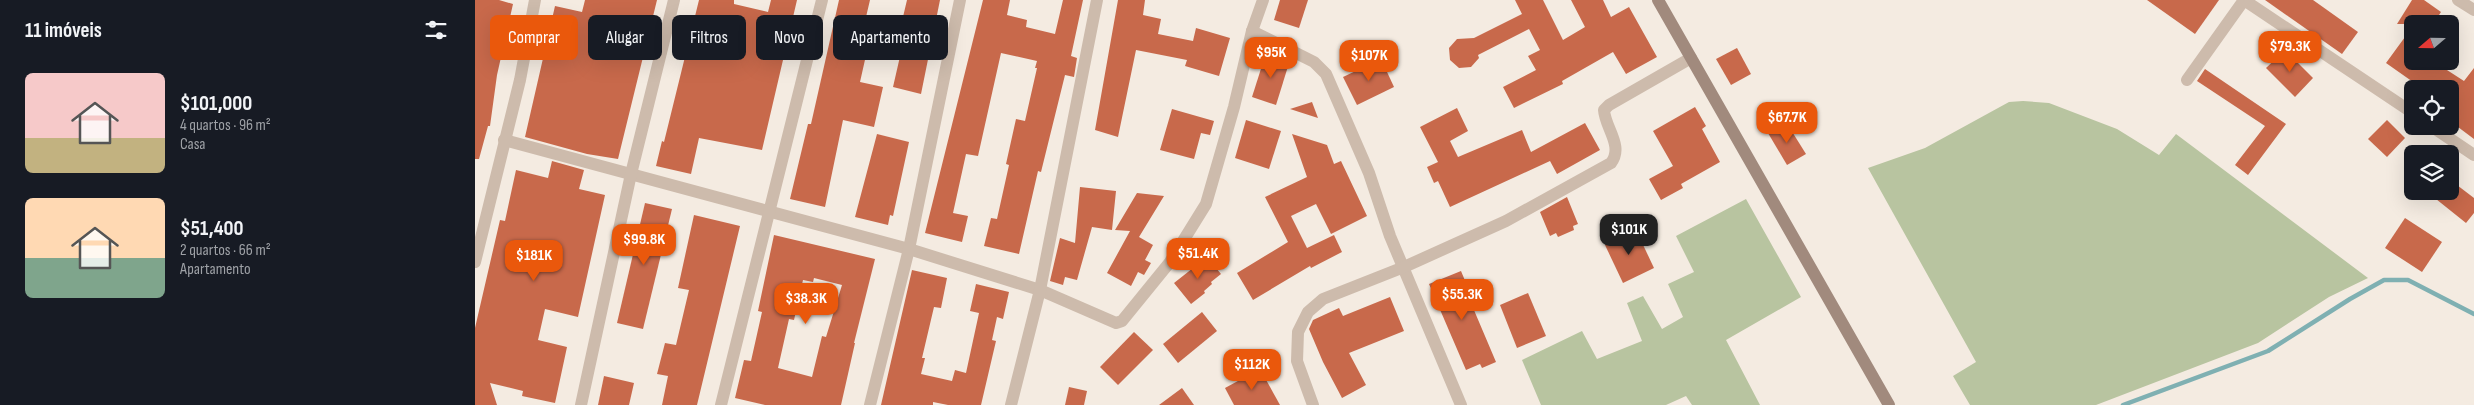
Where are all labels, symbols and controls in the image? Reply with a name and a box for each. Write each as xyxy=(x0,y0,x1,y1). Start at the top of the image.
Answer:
chip: Comprar xyxy=(490,15,578,60)
chip: Alugar xyxy=(588,15,662,60)
chip: Filtros xyxy=(672,15,746,60)
chip: Novo xyxy=(756,15,823,60)
chip: Apartamento xyxy=(833,15,948,60)
north arrow xyxy=(2404,15,2459,70)
map controls xyxy=(2404,15,2459,200)
icon: filters xyxy=(422,16,450,44)
text: 11 imóveis xyxy=(25,18,102,43)
pin: $79.3K xyxy=(2249,30,2331,73)
pin: $95K xyxy=(1241,36,1301,79)
text: $79.3K xyxy=(2269,37,2311,56)
pin: $107K xyxy=(1334,39,1404,82)
text: $95K xyxy=(1256,43,1286,62)
text: $107K xyxy=(1350,46,1388,65)
button: locate xyxy=(2404,80,2459,135)
text: $101,000 xyxy=(180,91,252,116)
icon: home xyxy=(65,93,125,153)
pin: $67.7K xyxy=(1746,102,1828,144)
text: $67.7K xyxy=(1767,108,1807,127)
text: 4 quartos · 96 m² xyxy=(180,116,271,135)
text: Casa xyxy=(180,135,206,154)
button: layers xyxy=(2404,145,2459,200)
pin: $101K xyxy=(1594,214,1664,256)
text: $51,400 xyxy=(180,216,243,241)
icon: home xyxy=(65,218,125,278)
text: $101K xyxy=(1611,220,1647,239)
pin: $99.8K xyxy=(603,224,685,266)
text: $99.8K xyxy=(623,230,665,249)
pin: $51.4K xyxy=(1157,238,1239,280)
pin: $181K xyxy=(499,240,569,282)
text: 2 quartos · 66 m² xyxy=(180,241,271,260)
text: $51.4K xyxy=(1178,244,1218,263)
text: $181K xyxy=(516,246,552,265)
text: Apartamento xyxy=(180,260,251,279)
pin: $55.3K xyxy=(1421,278,1503,321)
pin: $38.3K xyxy=(765,282,847,325)
text: $55.3K xyxy=(1442,285,1482,304)
text: $38.3K xyxy=(785,289,827,308)
pin: $112K xyxy=(1217,348,1287,391)
text: $112K xyxy=(1234,355,1270,374)

